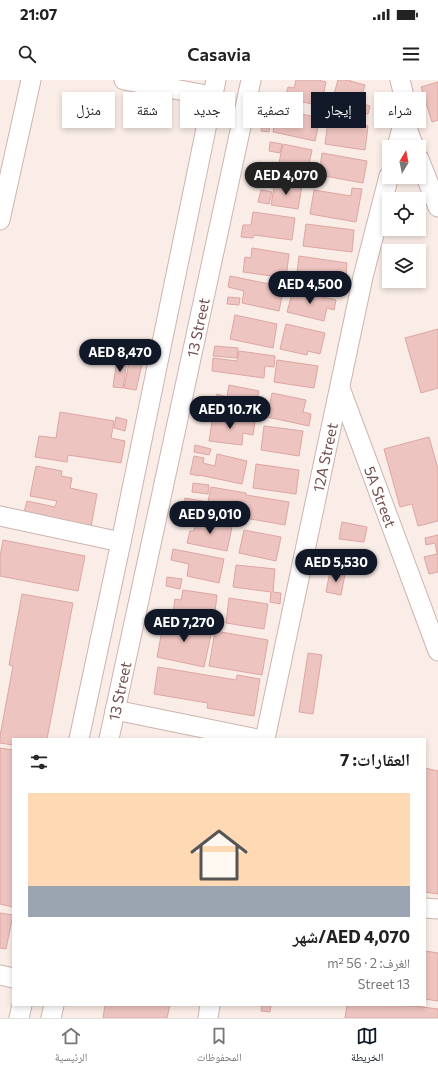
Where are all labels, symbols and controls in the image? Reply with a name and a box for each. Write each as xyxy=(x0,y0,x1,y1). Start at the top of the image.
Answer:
text: 21:07 xyxy=(20,5,57,23)
icon: search xyxy=(16,43,38,65)
text: Casavia xyxy=(187,43,251,65)
icon: menu xyxy=(400,43,422,65)
chip: منزل xyxy=(62,92,115,128)
chip: شقة xyxy=(123,92,172,128)
chip: جديد xyxy=(180,92,235,128)
chip: تصفية xyxy=(243,92,303,128)
chip: إيجار xyxy=(311,92,366,128)
chip: شراء xyxy=(374,92,426,128)
north arrow xyxy=(382,140,426,184)
map controls xyxy=(382,140,426,288)
pin: AED 4,070 xyxy=(240,162,332,196)
text: AED 4,070 xyxy=(254,167,318,183)
button: locate xyxy=(382,192,426,236)
button: layers xyxy=(382,244,426,288)
pin: AED 4,500 xyxy=(264,271,356,305)
text: AED 4,500 xyxy=(277,276,343,292)
street label: 13 Street xyxy=(183,296,213,359)
pin: AED 8,470 xyxy=(74,339,166,373)
text: AED 8,470 xyxy=(88,344,152,360)
pin: AED 10.7K xyxy=(184,396,276,430)
text: AED 10.7K xyxy=(199,401,262,417)
street label: 12A Street xyxy=(309,421,341,494)
street label: 5A Street xyxy=(361,464,400,530)
pin: AED 9,010 xyxy=(164,501,256,535)
text: AED 9,010 xyxy=(178,506,242,522)
pin: AED 5,530 xyxy=(290,549,382,583)
text: AED 5,530 xyxy=(304,554,368,570)
pin: AED 7,270 xyxy=(138,609,230,643)
text: AED 7,270 xyxy=(153,614,215,630)
street label: 13 Street xyxy=(104,660,134,722)
text: العقارات: 7 xyxy=(340,749,410,770)
icon: filters xyxy=(28,751,50,773)
icon: home xyxy=(183,819,255,891)
text: AED 4,070/شهر xyxy=(293,926,410,947)
text: الغرف: 2 · 56 m² xyxy=(327,955,410,971)
text: 13 Street xyxy=(358,976,410,992)
tab: الرئيسية xyxy=(55,1025,87,1068)
tab: المحفوظات xyxy=(197,1025,242,1068)
tab: الخريطة xyxy=(351,1025,383,1068)

